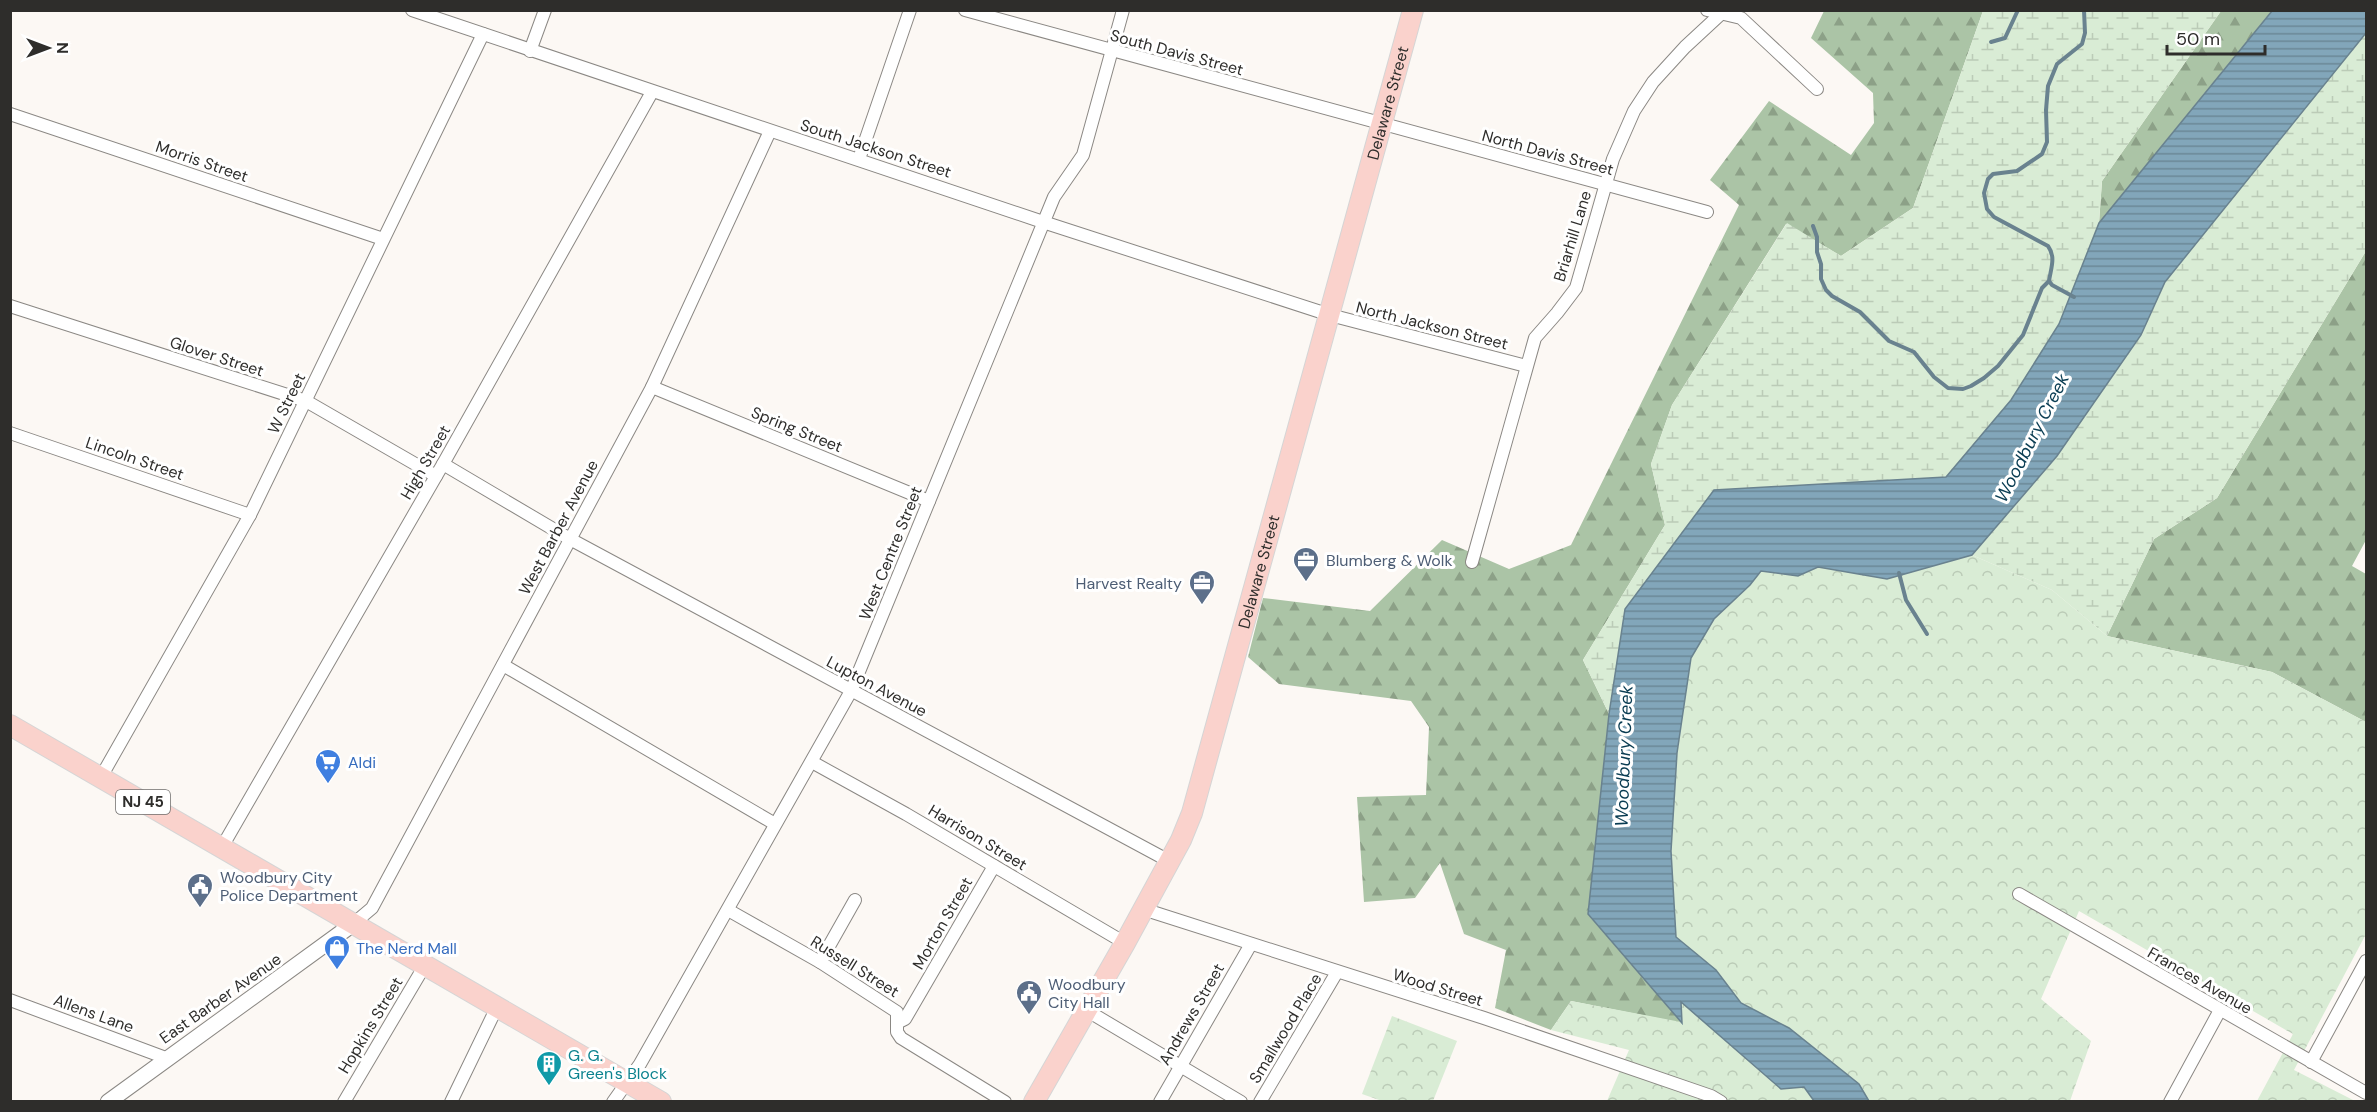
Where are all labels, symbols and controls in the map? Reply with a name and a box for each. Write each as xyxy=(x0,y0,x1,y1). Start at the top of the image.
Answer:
north arrow xyxy=(18,18,78,78)
scale bar xyxy=(2167,18,2264,56)
street label: South Davis Street xyxy=(1108,25,1246,80)
text: 50 m xyxy=(2176,27,2220,51)
text: N xyxy=(52,42,73,54)
street label: Delaware Street xyxy=(1362,44,1414,162)
street label: South Jackson Street xyxy=(798,114,954,183)
street label: North Davis Street xyxy=(1480,125,1616,180)
street label: Morris Street xyxy=(153,136,251,187)
street label: Briarhill Lane xyxy=(1549,188,1596,284)
street label: North Jackson Street xyxy=(1354,296,1510,355)
street label: Glover Street xyxy=(167,331,266,382)
street label: W Street xyxy=(263,369,310,437)
water label: Woodbury Creek xyxy=(1989,369,2075,507)
street label: Spring Street xyxy=(748,402,846,457)
street label: High Street xyxy=(396,421,455,503)
street label: Lincoln Street xyxy=(83,432,187,485)
street label: West Barber Avenue xyxy=(514,456,603,598)
street label: West Centre Street xyxy=(854,483,927,623)
street label: Delaware Street xyxy=(1233,512,1285,631)
office icon: Blumberg & Wolk xyxy=(1291,545,1321,583)
place label: Blumberg & Wolk xyxy=(1326,550,1452,571)
office icon: Harvest Realty xyxy=(1187,568,1217,606)
place label: Harvest Realty xyxy=(1076,573,1182,594)
street label: Lupton Avenue xyxy=(823,651,931,722)
water label: Woodbury Creek xyxy=(1610,684,1638,827)
supermarket icon: Aldi xyxy=(313,747,343,785)
place label: Aldi xyxy=(348,752,376,773)
road number: NJ 45 xyxy=(116,790,170,814)
street label: Harrison Street xyxy=(925,800,1031,875)
place label: Woodbury City Police Department xyxy=(220,867,358,906)
public building icon: Woodbury City Police Department xyxy=(185,871,215,909)
street label: Morton Street xyxy=(908,873,977,973)
street label: Russell Street xyxy=(807,931,903,1002)
shop icon: The Nerd Mall xyxy=(322,933,352,971)
place label: The Nerd Mall xyxy=(356,938,457,959)
street label: Frances Avenue xyxy=(2144,942,2256,1019)
street label: East Barber Avenue xyxy=(155,949,285,1048)
street label: Andrews Street xyxy=(1154,960,1229,1069)
street label: Wood Street xyxy=(1390,964,1486,1011)
street label: Smallwood Place xyxy=(1244,970,1326,1087)
street label: Hopkins Street xyxy=(333,973,408,1077)
place label: Woodbury City Hall xyxy=(1048,974,1126,1013)
public building icon: Woodbury City Hall xyxy=(1014,978,1044,1016)
street label: Allens Lane xyxy=(51,989,137,1038)
place label: G. G. Green's Block xyxy=(568,1045,667,1084)
building icon: G. G. Green's Block xyxy=(534,1049,564,1087)

